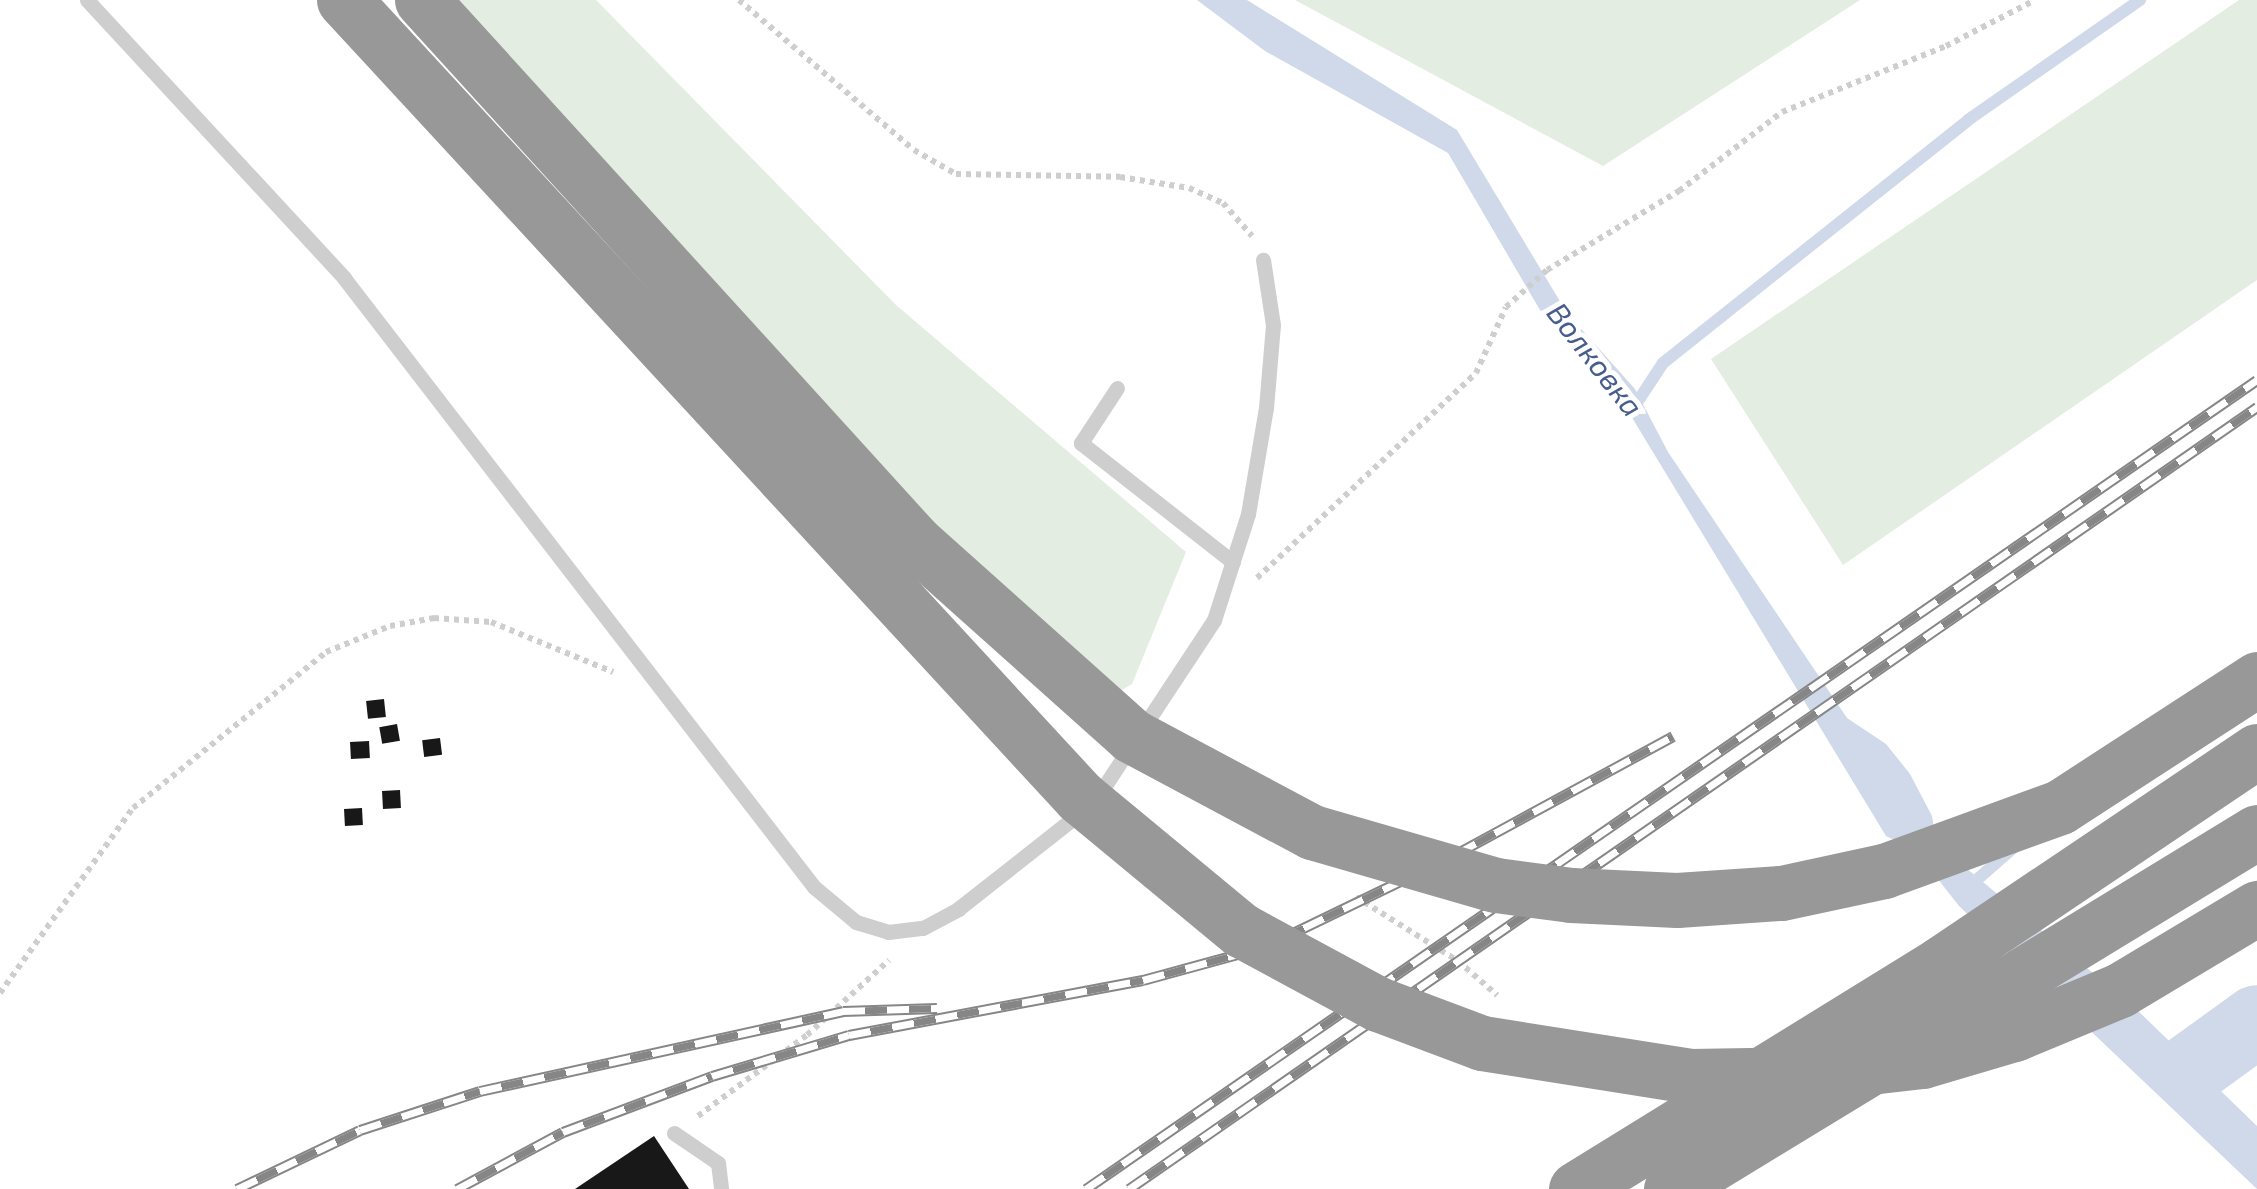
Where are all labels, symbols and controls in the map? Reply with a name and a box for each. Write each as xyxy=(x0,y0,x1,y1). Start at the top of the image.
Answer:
water label: Волковка xyxy=(1540,295,1652,423)

